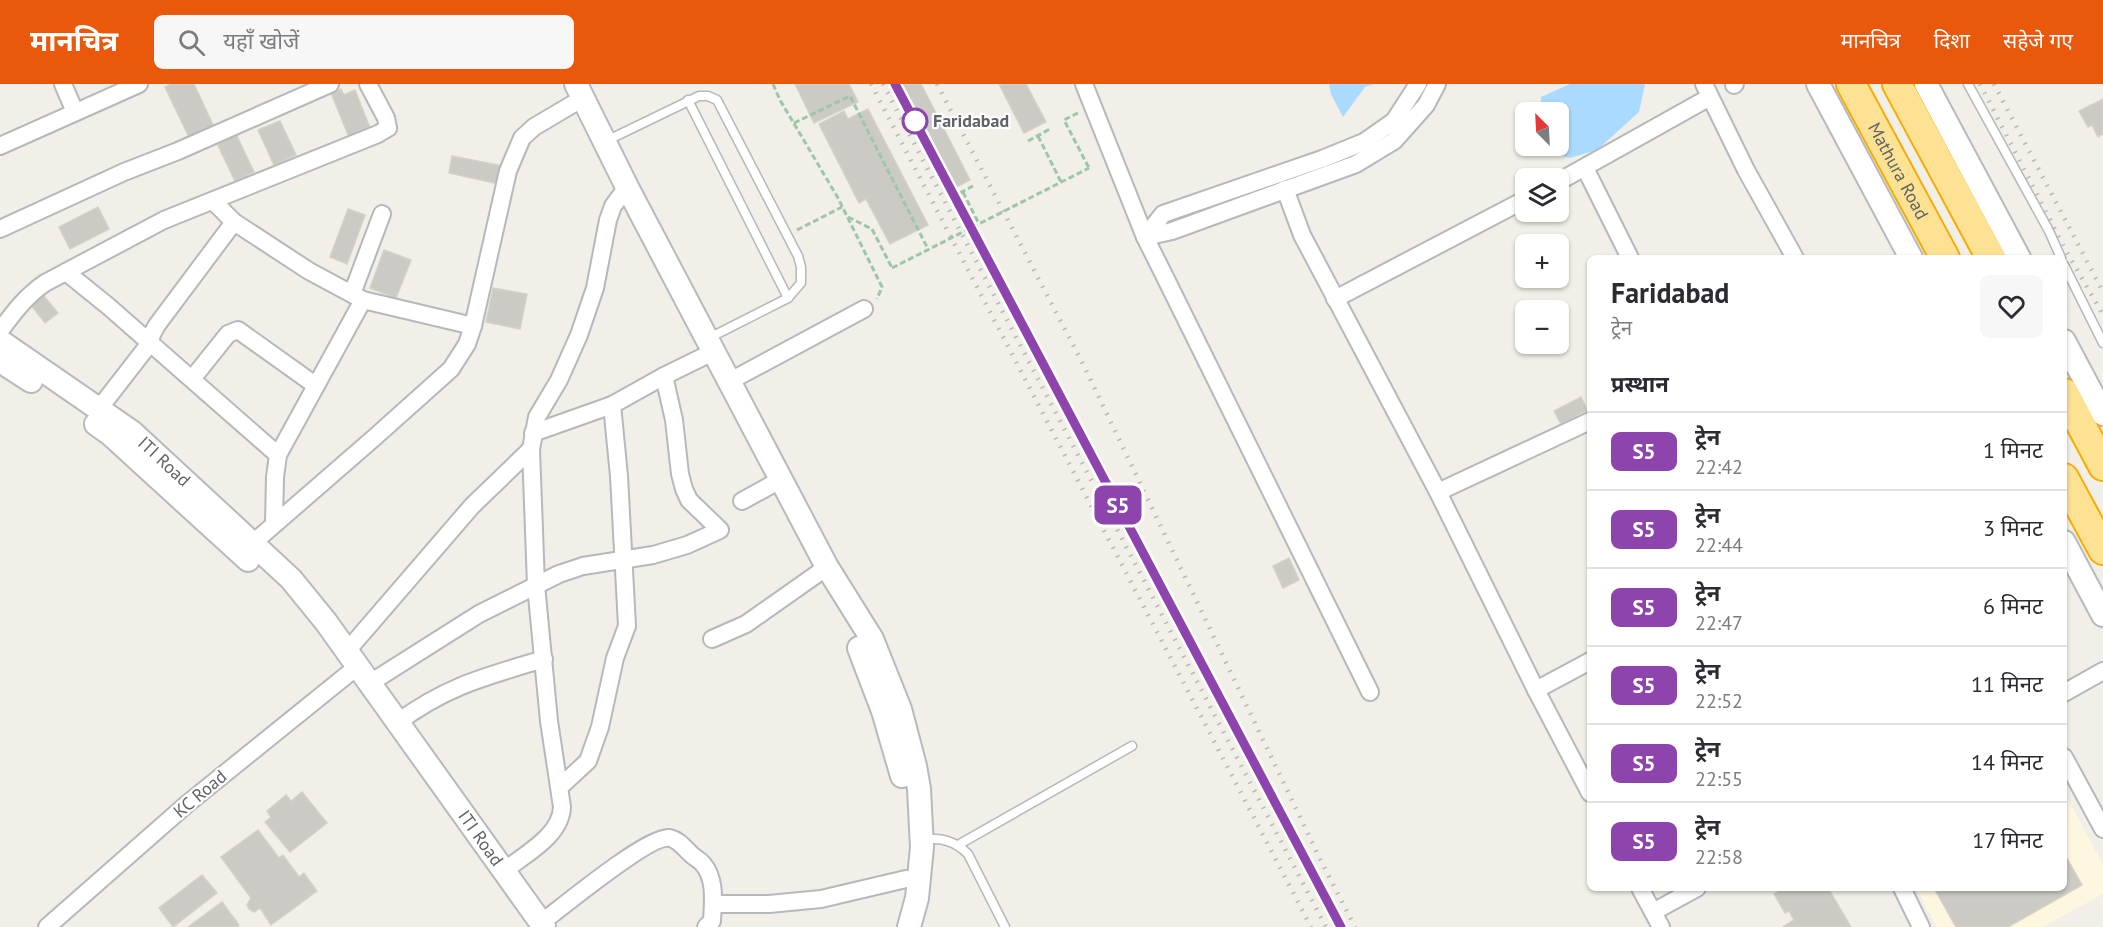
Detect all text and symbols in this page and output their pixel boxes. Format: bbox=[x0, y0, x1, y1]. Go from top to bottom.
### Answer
search box bbox=[154, 15, 574, 69]
text: मानचित्र bbox=[30, 22, 118, 59]
icon: search bbox=[175, 26, 208, 59]
text: यहाँ खोजें bbox=[223, 27, 299, 55]
text: मानचित्र bbox=[1841, 27, 1901, 54]
text: दिशा bbox=[1934, 27, 1970, 54]
text: सहेजे गए bbox=[2003, 27, 2073, 54]
north arrow bbox=[1515, 102, 1569, 156]
map controls bbox=[1515, 102, 1569, 354]
marker: Faridabad bbox=[902, 108, 928, 134]
place label: Faridabad bbox=[933, 109, 1009, 132]
street label: Mathura Road bbox=[1863, 118, 1934, 223]
button: layers bbox=[1515, 168, 1569, 222]
button: + bbox=[1515, 234, 1569, 288]
text: Faridabad bbox=[1611, 274, 1729, 311]
button: heart bbox=[1980, 275, 2043, 338]
button: − bbox=[1515, 300, 1569, 354]
text: ट्रेन bbox=[1611, 315, 1632, 341]
text: प्रस्थान bbox=[1611, 370, 1669, 398]
text: ट्रेन bbox=[1695, 423, 1720, 451]
street label: ITI Road bbox=[133, 431, 196, 491]
text: 1 मिनट bbox=[1983, 436, 2043, 464]
text: S5 bbox=[1632, 438, 1656, 465]
text: 22:42 bbox=[1695, 454, 1743, 480]
line badge: S5 bbox=[1091, 486, 1145, 524]
text: S5 bbox=[1106, 492, 1130, 519]
text: ट्रेन bbox=[1695, 501, 1720, 529]
text: 3 मिनट bbox=[1983, 514, 2043, 542]
text: S5 bbox=[1632, 516, 1656, 543]
text: 22:44 bbox=[1695, 532, 1743, 558]
text: ट्रेन bbox=[1695, 579, 1720, 607]
text: 6 मिनट bbox=[1983, 592, 2043, 620]
text: S5 bbox=[1632, 594, 1656, 621]
text: 22:47 bbox=[1695, 610, 1743, 636]
text: ट्रेन bbox=[1695, 657, 1720, 685]
text: 11 मिनट bbox=[1971, 670, 2043, 698]
text: S5 bbox=[1632, 672, 1656, 699]
text: 22:52 bbox=[1695, 688, 1743, 714]
text: ट्रेन bbox=[1695, 735, 1720, 763]
text: 14 मिनट bbox=[1971, 748, 2043, 776]
text: S5 bbox=[1632, 750, 1656, 777]
street label: KC Road bbox=[168, 765, 231, 823]
text: 22:55 bbox=[1695, 766, 1743, 792]
street label: ITI Road bbox=[453, 805, 509, 870]
text: ट्रेन bbox=[1695, 813, 1720, 841]
text: 17 मिनट bbox=[1972, 826, 2043, 854]
text: S5 bbox=[1632, 828, 1656, 855]
text: 22:58 bbox=[1695, 844, 1743, 870]

